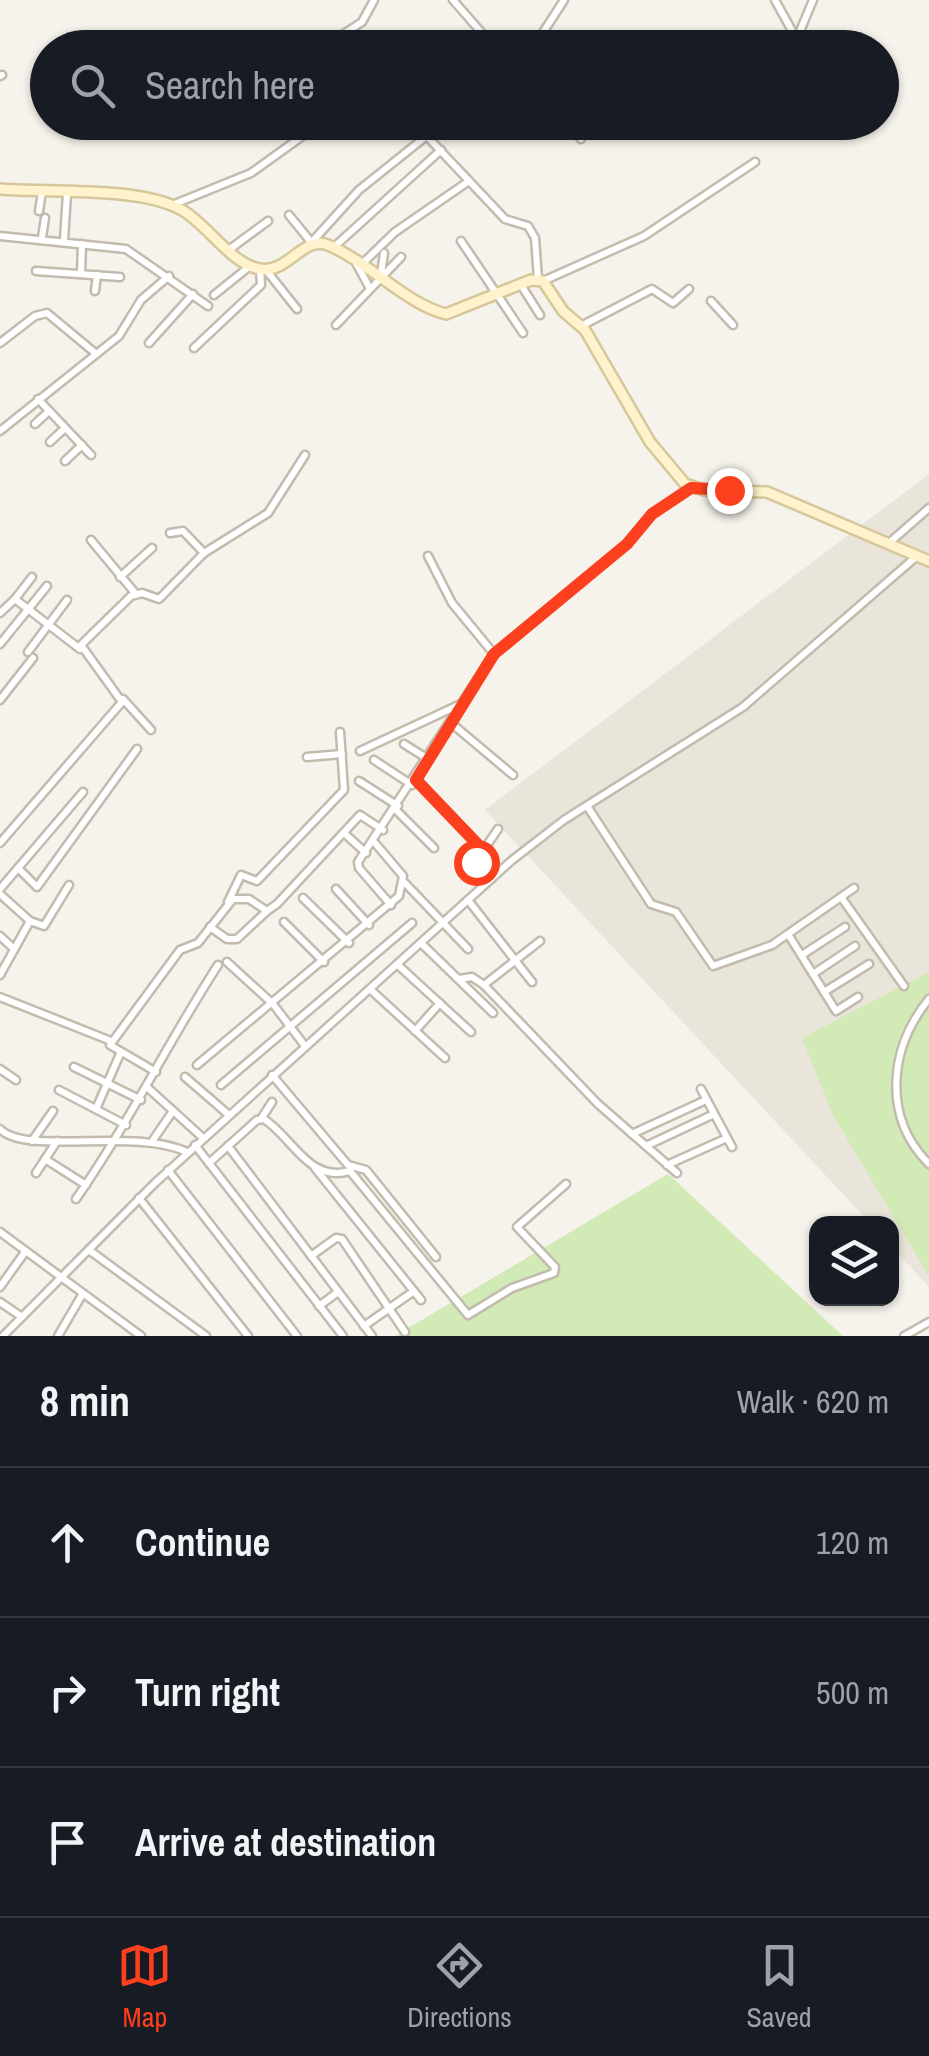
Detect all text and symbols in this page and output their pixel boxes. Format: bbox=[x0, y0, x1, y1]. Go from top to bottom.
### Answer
search box bbox=[30, 30, 899, 140]
icon: search bbox=[65, 58, 120, 113]
text: Search here bbox=[145, 60, 315, 111]
route end bbox=[707, 468, 753, 514]
route start bbox=[454, 840, 500, 886]
map controls bbox=[809, 1216, 899, 1306]
button: layers bbox=[809, 1216, 899, 1306]
text: 8 min bbox=[40, 1373, 130, 1429]
text: Walk · 620 m bbox=[737, 1380, 889, 1423]
icon: ahead bbox=[40, 1515, 95, 1570]
text: Continue bbox=[135, 1517, 270, 1568]
text: 120 m bbox=[816, 1521, 889, 1564]
icon: right bbox=[40, 1665, 95, 1720]
text: Turn right bbox=[135, 1667, 280, 1718]
text: 500 m bbox=[816, 1671, 889, 1714]
icon: arrive bbox=[40, 1815, 95, 1870]
text: Arrive at destination bbox=[135, 1817, 436, 1868]
tab: Map bbox=[117, 1938, 172, 2036]
tab: Directions bbox=[407, 1938, 512, 2036]
tab: Saved bbox=[747, 1938, 812, 2036]

